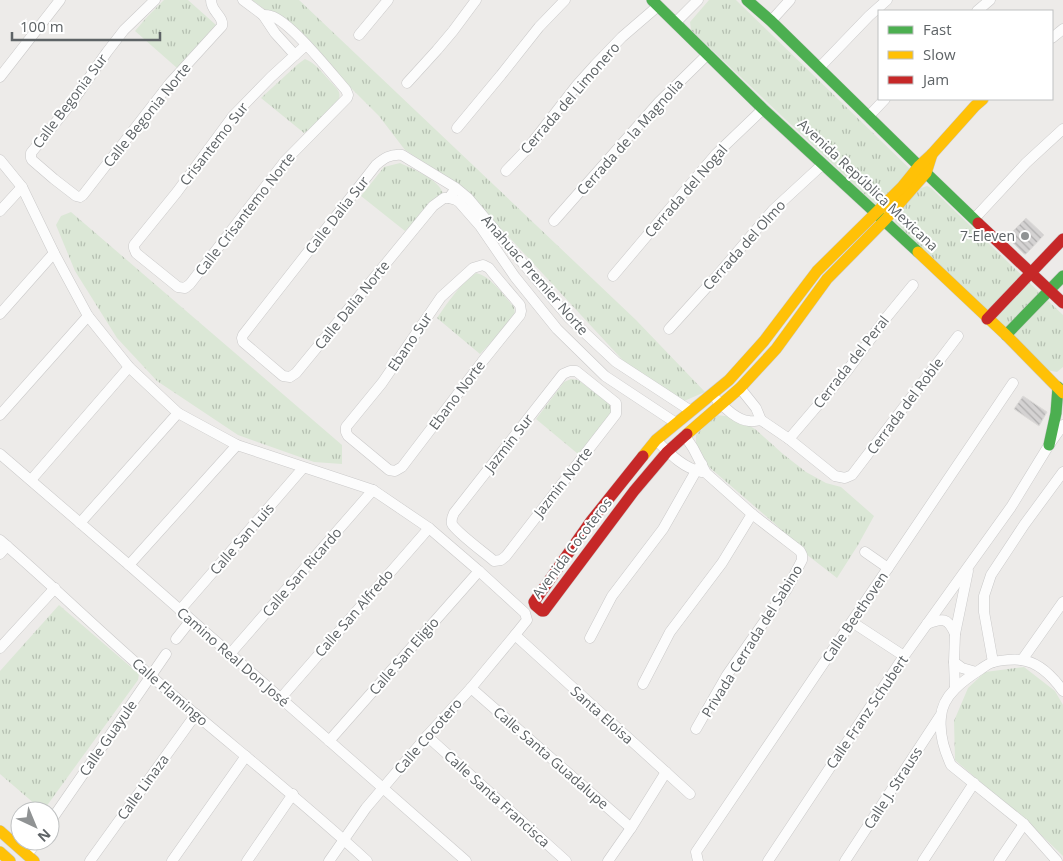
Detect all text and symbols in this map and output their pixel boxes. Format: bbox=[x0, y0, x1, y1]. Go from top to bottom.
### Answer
scale bar bbox=[12, 10, 160, 42]
legend bbox=[878, 10, 1053, 100]
text: 100 m bbox=[20, 16, 64, 36]
text: Fast bbox=[923, 19, 952, 39]
street label: Cerrada del Limonero bbox=[516, 38, 623, 158]
text: Slow bbox=[923, 44, 956, 64]
street label: Calle Begonia Sur bbox=[28, 49, 112, 152]
street label: Calle Begonia Norte bbox=[99, 58, 195, 171]
text: Jam bbox=[921, 69, 949, 89]
street label: Cerrada de la Magnolia bbox=[572, 74, 687, 199]
street label: Crisantemo Sur bbox=[175, 98, 252, 189]
street label: Avenida República Mexicana bbox=[794, 114, 943, 255]
street label: Cerrada del Nogal bbox=[640, 140, 731, 241]
street label: Calle Crisantemo Norte bbox=[190, 148, 299, 279]
street label: Calle Dalia Sur bbox=[300, 172, 373, 257]
street label: Cerrada del Olmo bbox=[698, 195, 789, 294]
street label: Anahuac Premier Norte bbox=[478, 210, 593, 339]
place label: 7-Eleven bbox=[960, 226, 1015, 245]
marker: 7-Eleven bbox=[1019, 230, 1031, 242]
street label: Calle Dalia Norte bbox=[310, 256, 393, 353]
street label: Ebano Sur bbox=[383, 309, 436, 375]
street label: Cerrada del Peral bbox=[808, 311, 893, 412]
street label: Cerrada del Roble bbox=[862, 353, 947, 458]
street label: Ebano Norte bbox=[424, 356, 489, 433]
street label: Jazmin Sur bbox=[479, 410, 537, 477]
street label: Jazmin Norte bbox=[528, 442, 596, 522]
street label: Avenida Cocoteros bbox=[527, 493, 616, 602]
street label: Calle San Luis bbox=[205, 499, 278, 578]
street label: Calle San Ricardo bbox=[258, 523, 346, 620]
street label: Privada Cerrada del Sabino bbox=[697, 561, 806, 721]
street label: Calle San Alfredo bbox=[310, 565, 397, 661]
street label: Calle Beethoven bbox=[817, 568, 892, 666]
street label: Camino Real Don José bbox=[173, 603, 294, 711]
street label: Calle San Eligio bbox=[365, 613, 443, 699]
street label: Calle Franz Schubert bbox=[821, 651, 912, 772]
street label: Calle Flamingo bbox=[128, 653, 212, 730]
street label: Santa Eloisa bbox=[567, 681, 638, 748]
street label: Calle Cocotero bbox=[389, 694, 466, 778]
street label: Calle Guayule bbox=[74, 696, 141, 779]
street label: Calle Santa Guadalupe bbox=[490, 702, 613, 813]
street label: Calle J. Strauss bbox=[859, 743, 926, 832]
street label: Calle Santa Francisca bbox=[440, 746, 554, 851]
street label: Calle Linaza bbox=[112, 750, 173, 823]
north arrow bbox=[10, 801, 60, 851]
text: N bbox=[34, 825, 55, 847]

